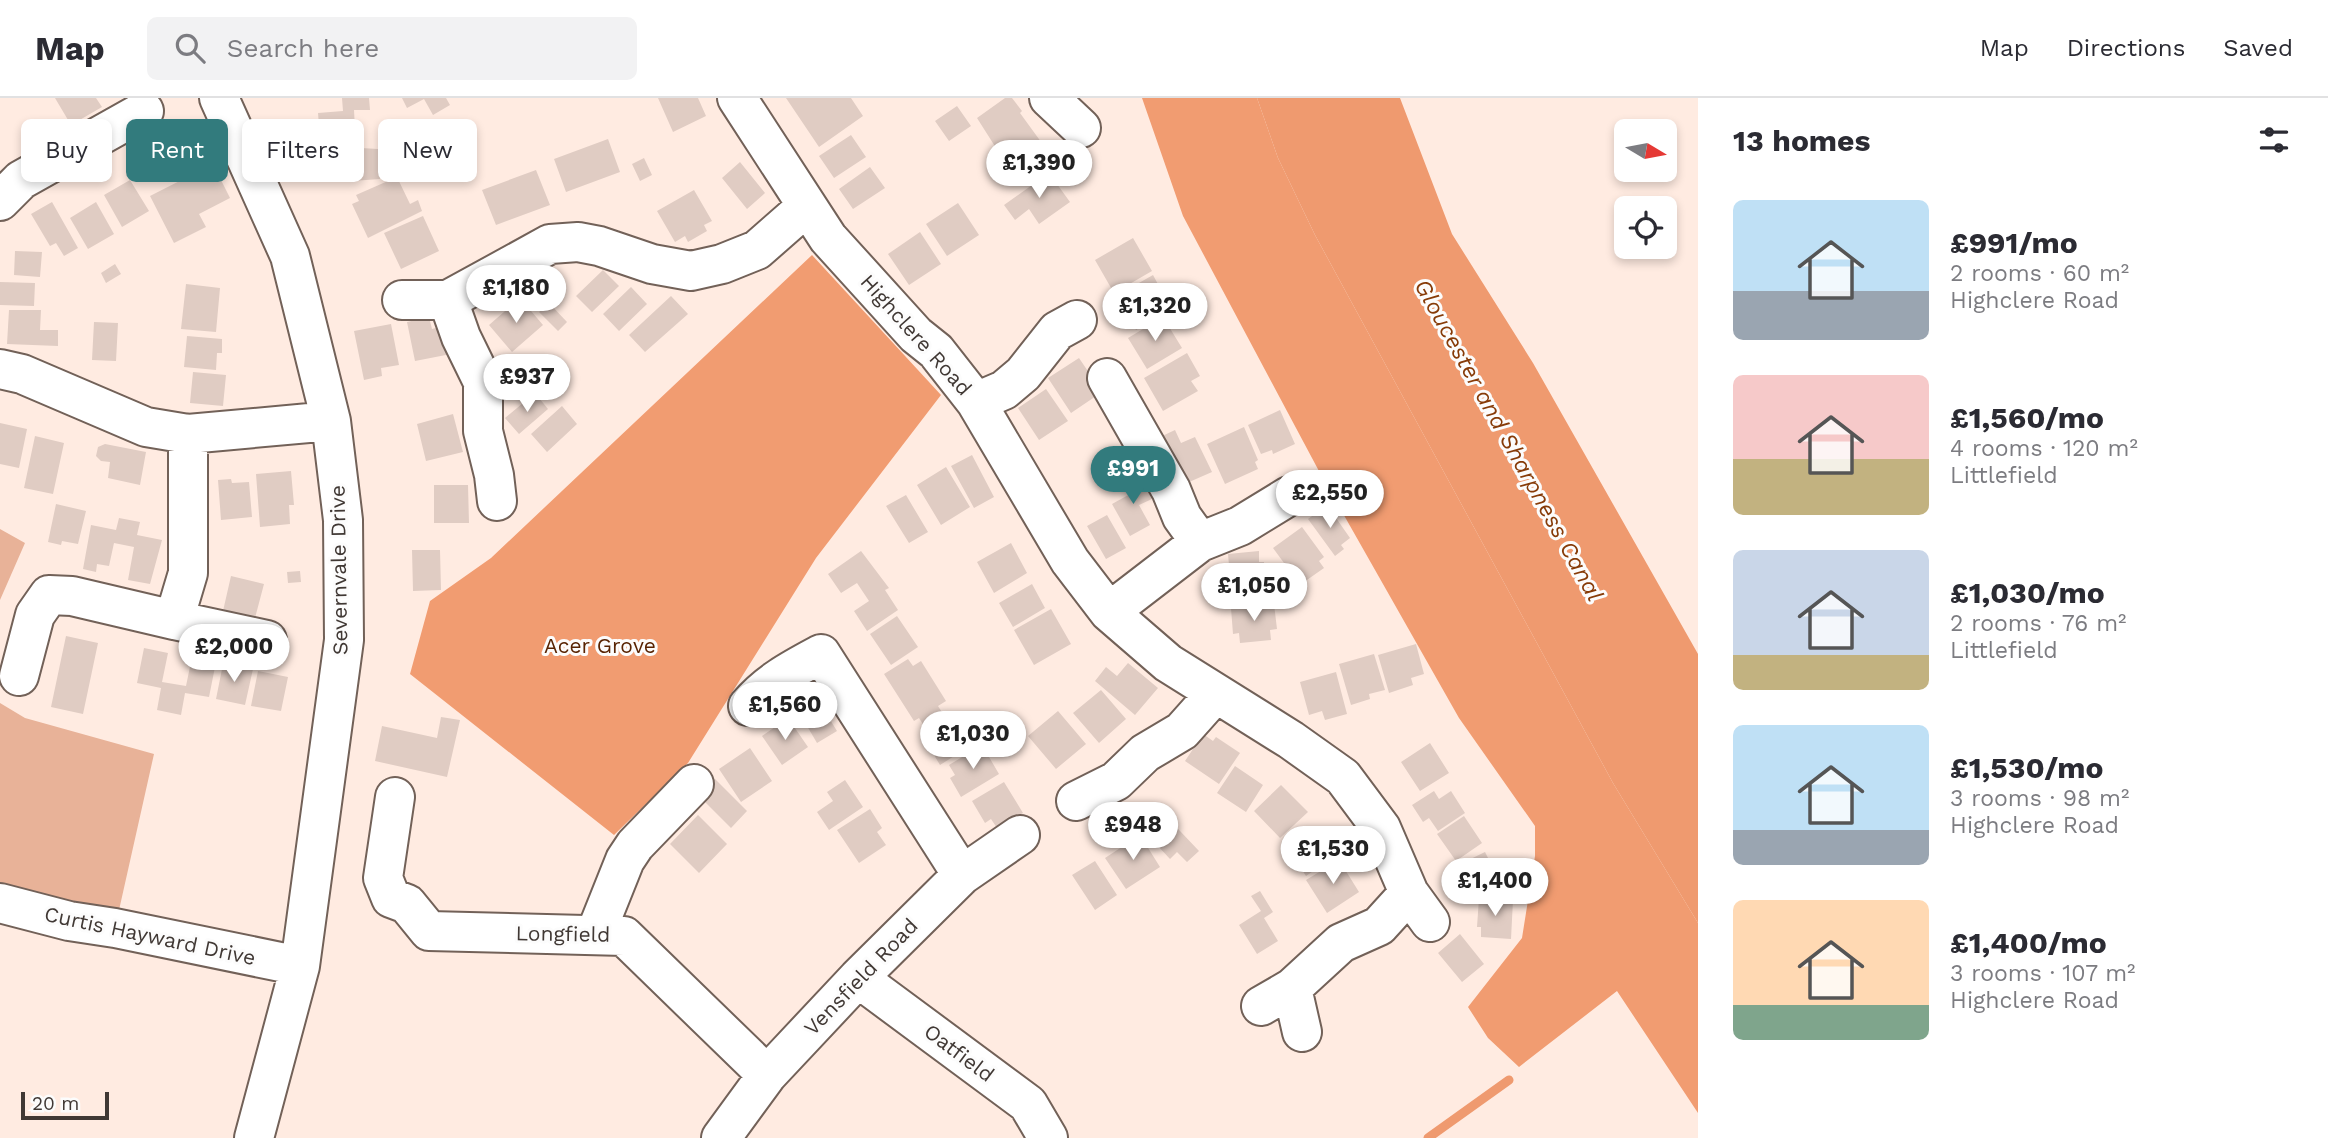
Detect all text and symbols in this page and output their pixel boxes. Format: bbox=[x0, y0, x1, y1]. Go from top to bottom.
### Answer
search box bbox=[147, 17, 637, 80]
text: Map bbox=[35, 29, 105, 68]
icon: search bbox=[171, 29, 209, 67]
text: Search here bbox=[227, 33, 379, 63]
text: Map bbox=[1980, 34, 2029, 62]
text: Directions bbox=[2067, 34, 2185, 62]
text: Saved bbox=[2223, 34, 2293, 62]
chip: Buy bbox=[21, 119, 112, 182]
chip: Rent bbox=[126, 119, 228, 182]
chip: Filters bbox=[242, 119, 364, 182]
chip: New bbox=[378, 119, 477, 182]
north arrow bbox=[1614, 119, 1676, 182]
map controls bbox=[1614, 119, 1677, 259]
icon: filters bbox=[2255, 121, 2293, 159]
text: 13 homes bbox=[1733, 123, 1870, 158]
pin: £1,390 bbox=[982, 140, 1096, 200]
text: £1,390 bbox=[1002, 149, 1076, 176]
button: locate bbox=[1614, 196, 1677, 259]
text: £991/mo bbox=[1950, 225, 2078, 260]
icon: home bbox=[1789, 228, 1873, 312]
text: 2 rooms · 60 m² bbox=[1950, 260, 2129, 287]
pin: £1,180 bbox=[459, 266, 573, 325]
street label: Highclere Road bbox=[855, 269, 977, 400]
text: £1,180 bbox=[482, 274, 550, 301]
water label: Gloucester and Sharpness Canal bbox=[1409, 275, 1609, 606]
pin: £1,320 bbox=[1098, 284, 1212, 343]
text: Highclere Road bbox=[1950, 287, 2119, 314]
text: £1,320 bbox=[1118, 292, 1192, 319]
pin: £937 bbox=[486, 354, 568, 414]
text: £937 bbox=[499, 363, 555, 390]
text: £1,560/mo bbox=[1950, 400, 2104, 435]
icon: home bbox=[1789, 403, 1873, 487]
text: 4 rooms · 120 m² bbox=[1950, 435, 2138, 462]
pin: £991 bbox=[1092, 446, 1174, 506]
text: £991 bbox=[1107, 455, 1159, 482]
text: Littlefield bbox=[1950, 462, 2058, 489]
pin: £2,550 bbox=[1273, 470, 1387, 530]
text: £2,550 bbox=[1292, 479, 1368, 506]
street label: Severnvale Drive bbox=[325, 485, 352, 655]
pin: £1,050 bbox=[1197, 564, 1311, 623]
text: £1,050 bbox=[1217, 572, 1291, 599]
text: £1,030/mo bbox=[1950, 575, 2105, 610]
icon: home bbox=[1789, 578, 1873, 662]
text: 2 rooms · 76 m² bbox=[1950, 610, 2126, 637]
pin: £2,000 bbox=[177, 624, 291, 684]
text: £2,000 bbox=[195, 633, 273, 660]
park label: Acer Grove bbox=[544, 633, 656, 658]
text: Littlefield bbox=[1950, 637, 2058, 664]
pin: £1,560 bbox=[728, 682, 842, 742]
text: £1,560 bbox=[748, 691, 822, 718]
pin: £1,030 bbox=[916, 712, 1030, 771]
text: £1,030 bbox=[936, 720, 1010, 747]
text: £1,530/mo bbox=[1950, 750, 2103, 785]
icon: home bbox=[1789, 753, 1873, 837]
text: 3 rooms · 98 m² bbox=[1950, 785, 2129, 812]
pin: £948 bbox=[1092, 802, 1174, 862]
text: £948 bbox=[1104, 811, 1162, 838]
text: Highclere Road bbox=[1950, 812, 2119, 839]
pin: £1,530 bbox=[1276, 826, 1390, 886]
text: £1,530 bbox=[1297, 835, 1369, 862]
pin: £1,400 bbox=[1438, 858, 1552, 918]
text: £1,400 bbox=[1457, 867, 1533, 894]
street label: Curtis Hayward Drive bbox=[42, 901, 258, 970]
street label: Vensfield Road bbox=[799, 913, 923, 1040]
street label: Longfield bbox=[516, 920, 611, 947]
text: £1,400/mo bbox=[1950, 925, 2107, 960]
icon: home bbox=[1789, 928, 1873, 1012]
text: 3 rooms · 107 m² bbox=[1950, 960, 2136, 987]
text: Highclere Road bbox=[1950, 987, 2119, 1014]
street label: Oatfield bbox=[919, 1018, 999, 1087]
scale bar bbox=[21, 1089, 108, 1121]
text: 20 m bbox=[32, 1092, 79, 1115]

